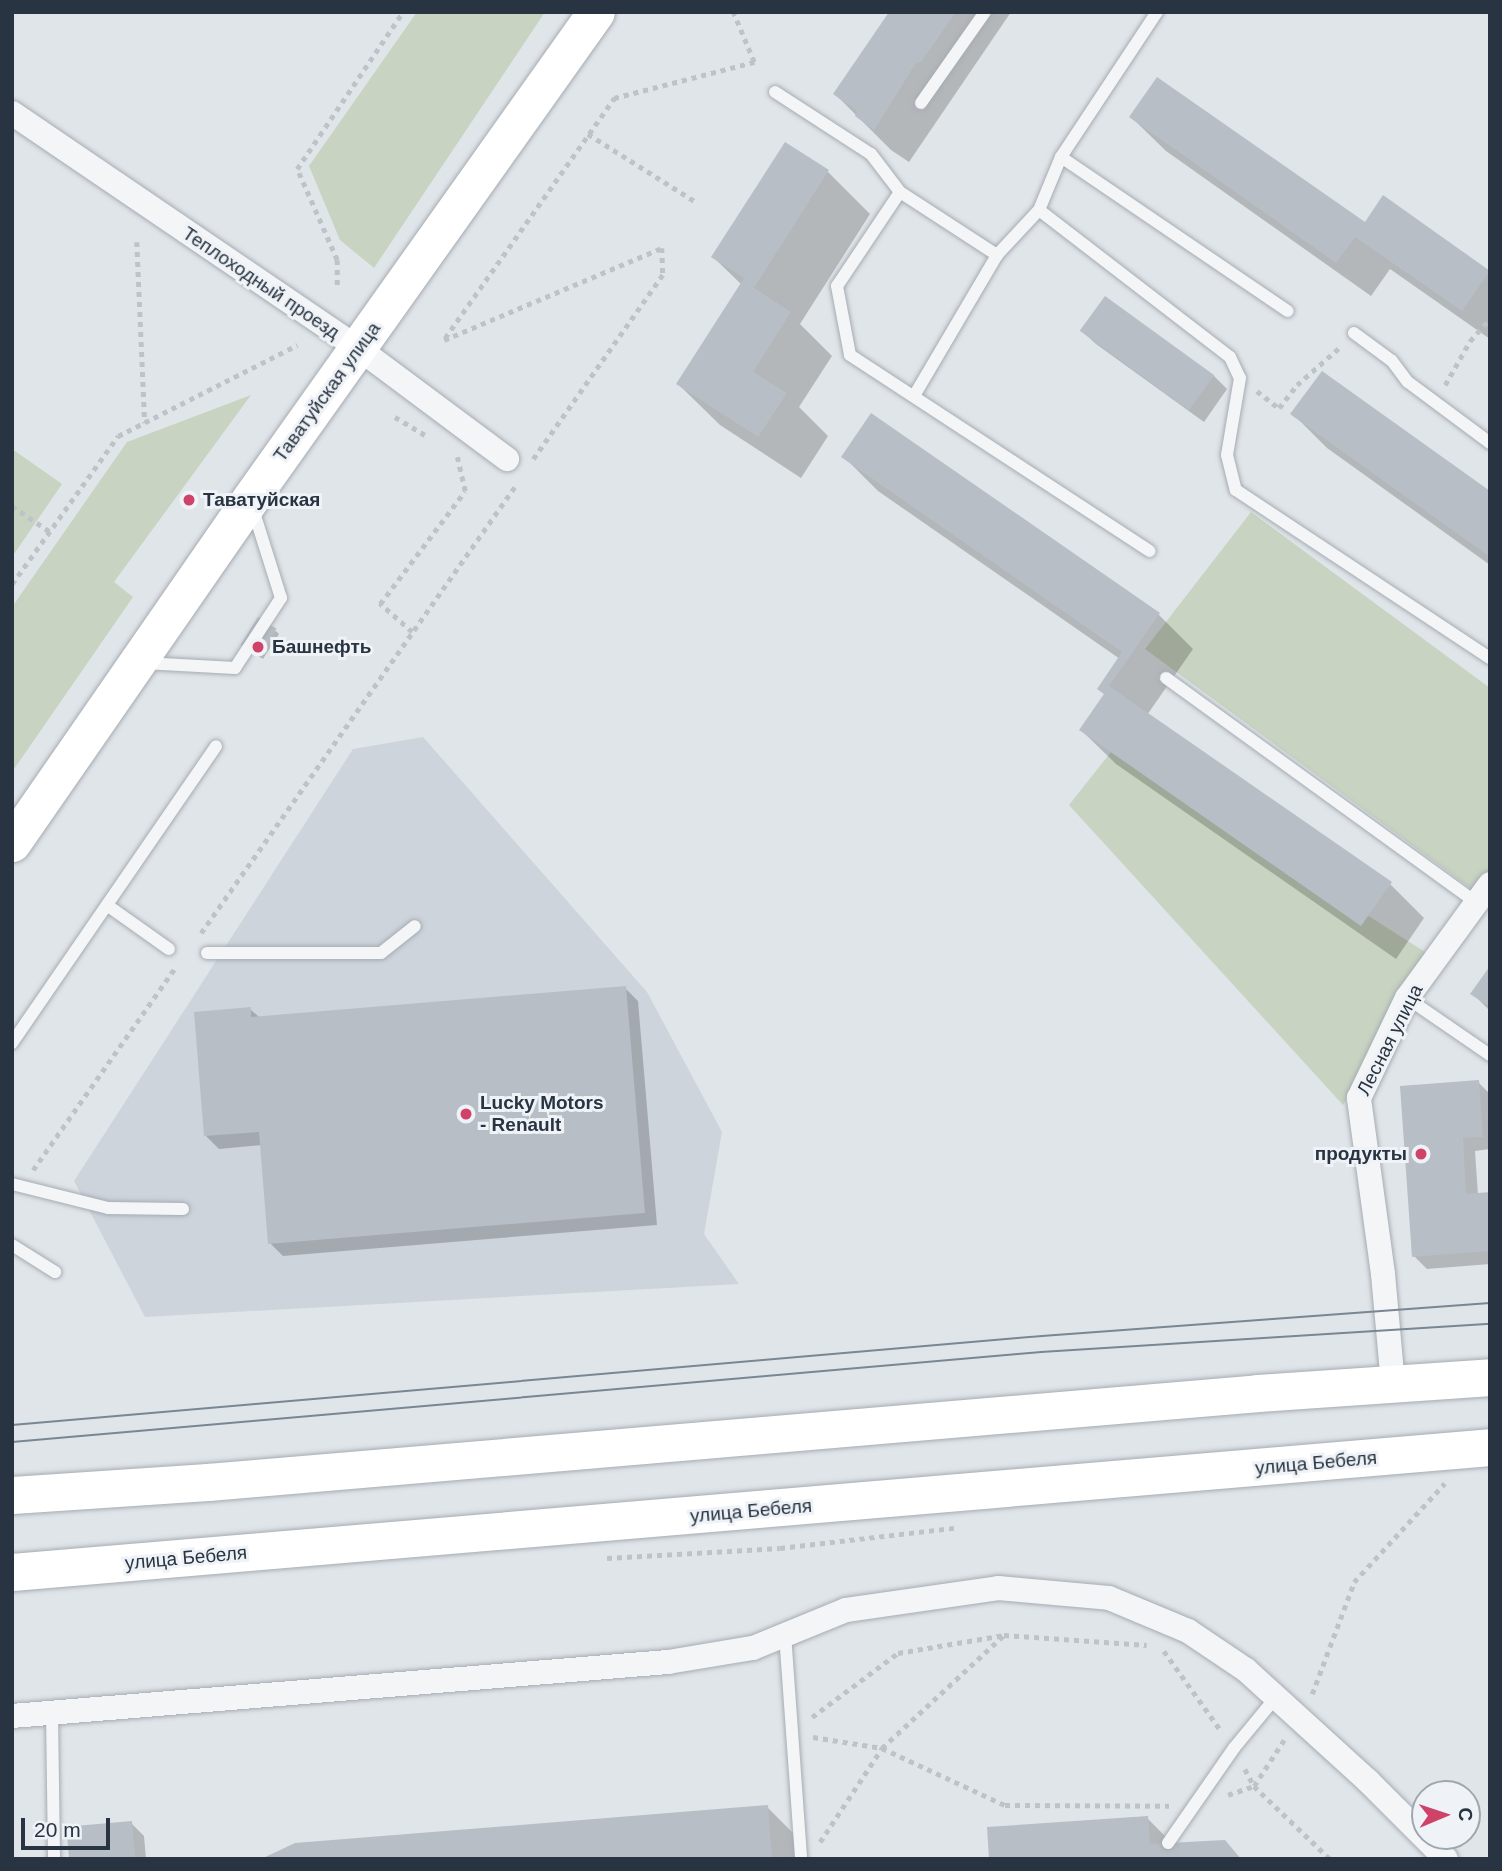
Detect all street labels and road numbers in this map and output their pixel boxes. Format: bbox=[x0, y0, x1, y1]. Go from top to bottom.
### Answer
street label: Теплоходный проезд bbox=[178, 222, 344, 344]
street label: Таватуйская улица bbox=[269, 318, 385, 466]
street label: Лесная улица bbox=[1352, 981, 1428, 1099]
street label: улица Бебеля bbox=[1254, 1446, 1378, 1480]
street label: улица Бебеля bbox=[689, 1494, 813, 1528]
street label: улица Бебеля bbox=[124, 1541, 248, 1575]

